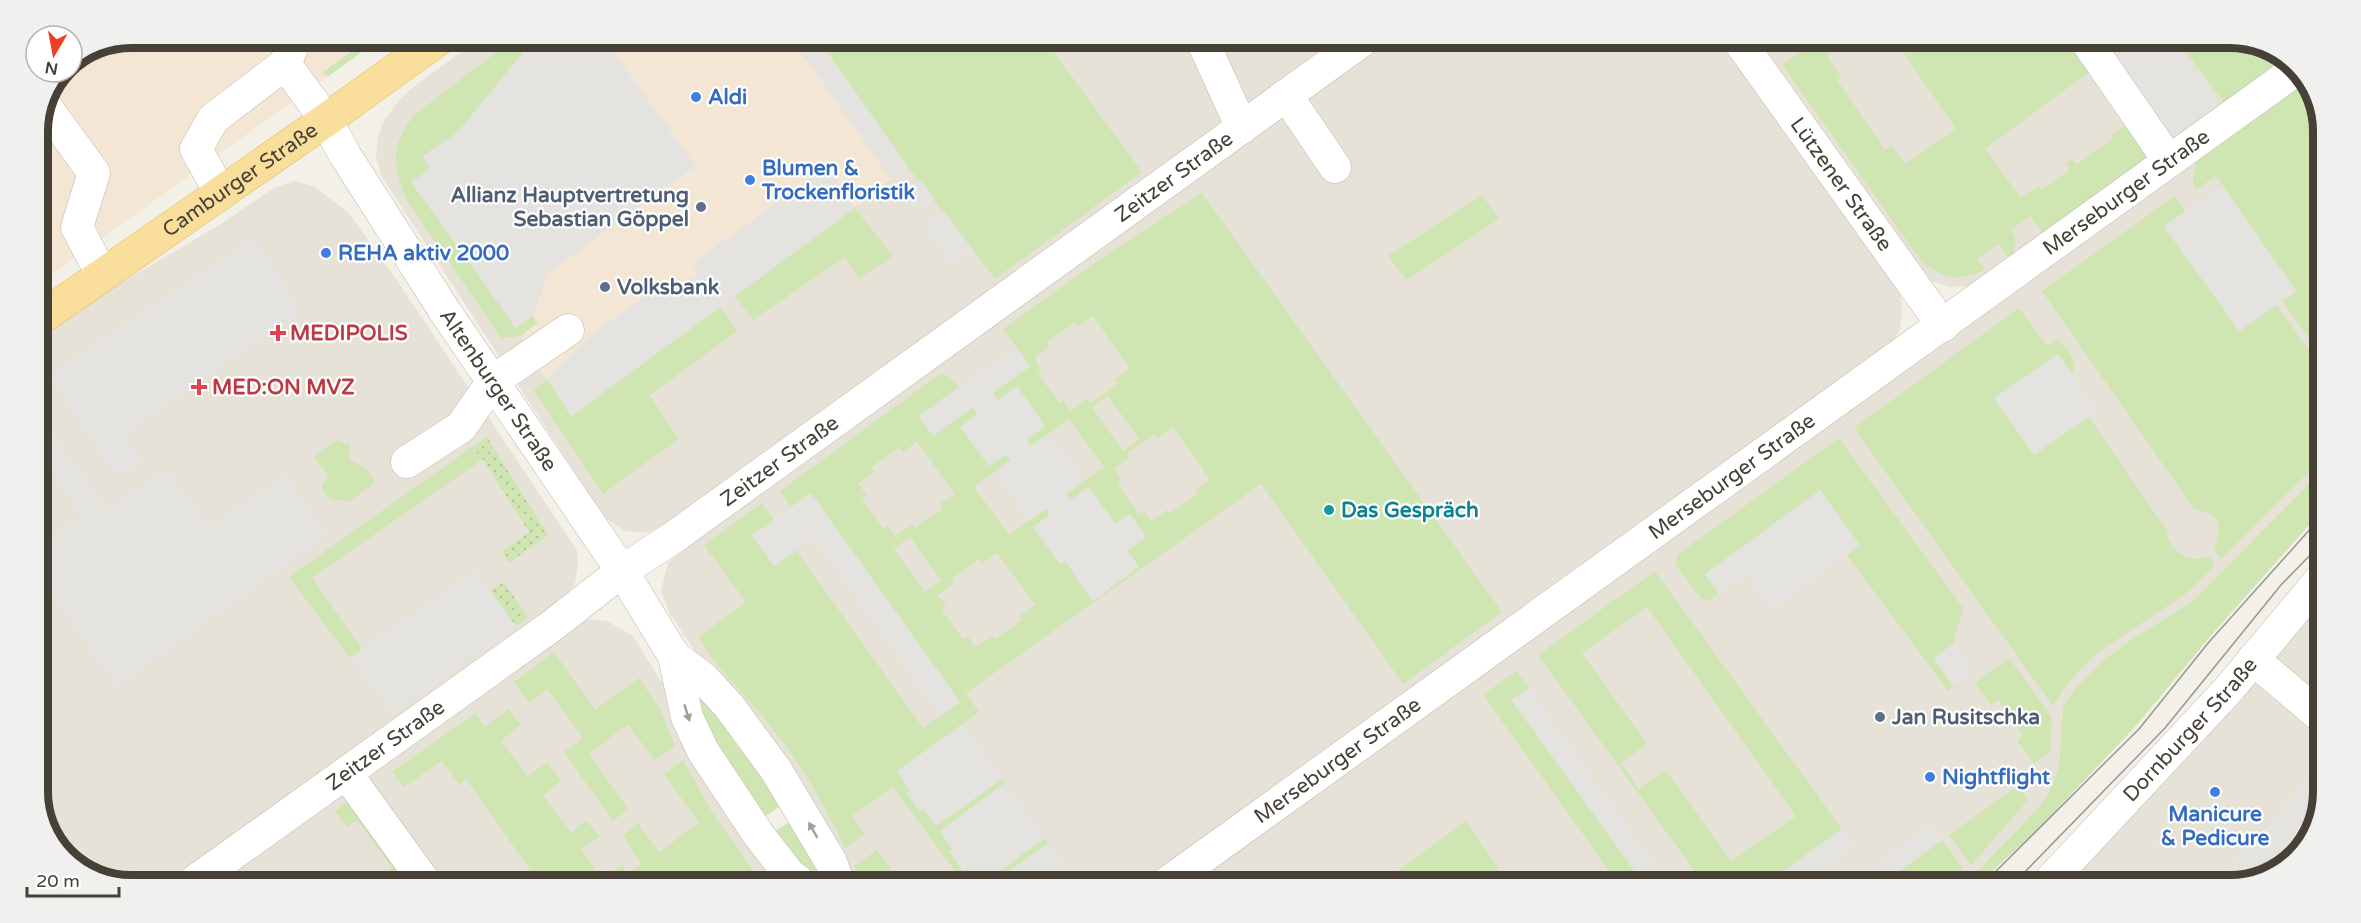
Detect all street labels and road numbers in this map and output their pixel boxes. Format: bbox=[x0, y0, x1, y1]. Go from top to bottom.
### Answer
street label: Lützener Straße bbox=[1785, 113, 1897, 256]
street label: Camburger Straße bbox=[158, 118, 323, 243]
street label: Merseburger Straße bbox=[2038, 124, 2215, 261]
street label: Zeitzer Straße bbox=[1110, 126, 1238, 228]
street label: Altenburger Straße bbox=[434, 304, 562, 476]
street label: Merseburger Straße bbox=[1644, 408, 1820, 545]
street label: Zeitzer Straße bbox=[716, 410, 844, 512]
street label: Dornburger Straße bbox=[2118, 653, 2263, 807]
street label: Merseburger Straße bbox=[1249, 692, 1426, 829]
street label: Zeitzer Straße bbox=[322, 694, 450, 796]

